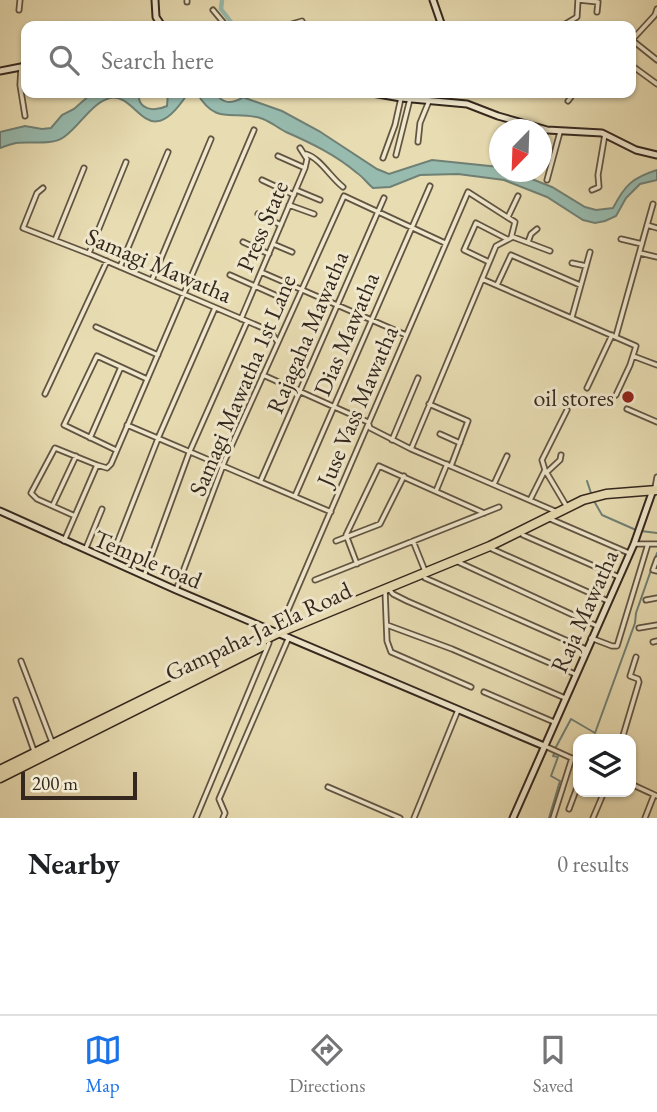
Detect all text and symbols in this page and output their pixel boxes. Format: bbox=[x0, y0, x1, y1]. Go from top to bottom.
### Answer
search box bbox=[21, 21, 636, 98]
icon: search bbox=[45, 41, 83, 79]
text: Search here bbox=[101, 43, 214, 77]
north arrow bbox=[489, 119, 552, 182]
street label: Press State bbox=[229, 176, 295, 276]
street label: Samagi Mawatha bbox=[81, 220, 237, 310]
street label: Rajagaha Mawatha bbox=[259, 246, 355, 418]
street label: Dias Mawatha bbox=[306, 267, 386, 401]
street label: Samagi Mawatha 1st Lane bbox=[181, 270, 303, 500]
street label: Juse Vass Mawatha bbox=[308, 321, 405, 493]
place label: oil stores bbox=[533, 382, 614, 413]
marker: oil stores bbox=[620, 389, 636, 405]
street label: Temple road bbox=[89, 522, 208, 596]
street label: Raja Mawatha bbox=[543, 544, 625, 677]
street label: Gampaha-Ja Ela Road bbox=[160, 574, 357, 688]
map controls bbox=[573, 734, 636, 797]
button: layers bbox=[573, 734, 636, 797]
scale bar bbox=[21, 769, 136, 801]
text: 200 m bbox=[32, 771, 78, 796]
text: Nearby bbox=[28, 844, 120, 883]
text: 0 results bbox=[557, 849, 629, 879]
tab: Map bbox=[84, 1031, 122, 1098]
tab: Directions bbox=[289, 1031, 365, 1098]
tab: Saved bbox=[533, 1031, 573, 1098]

